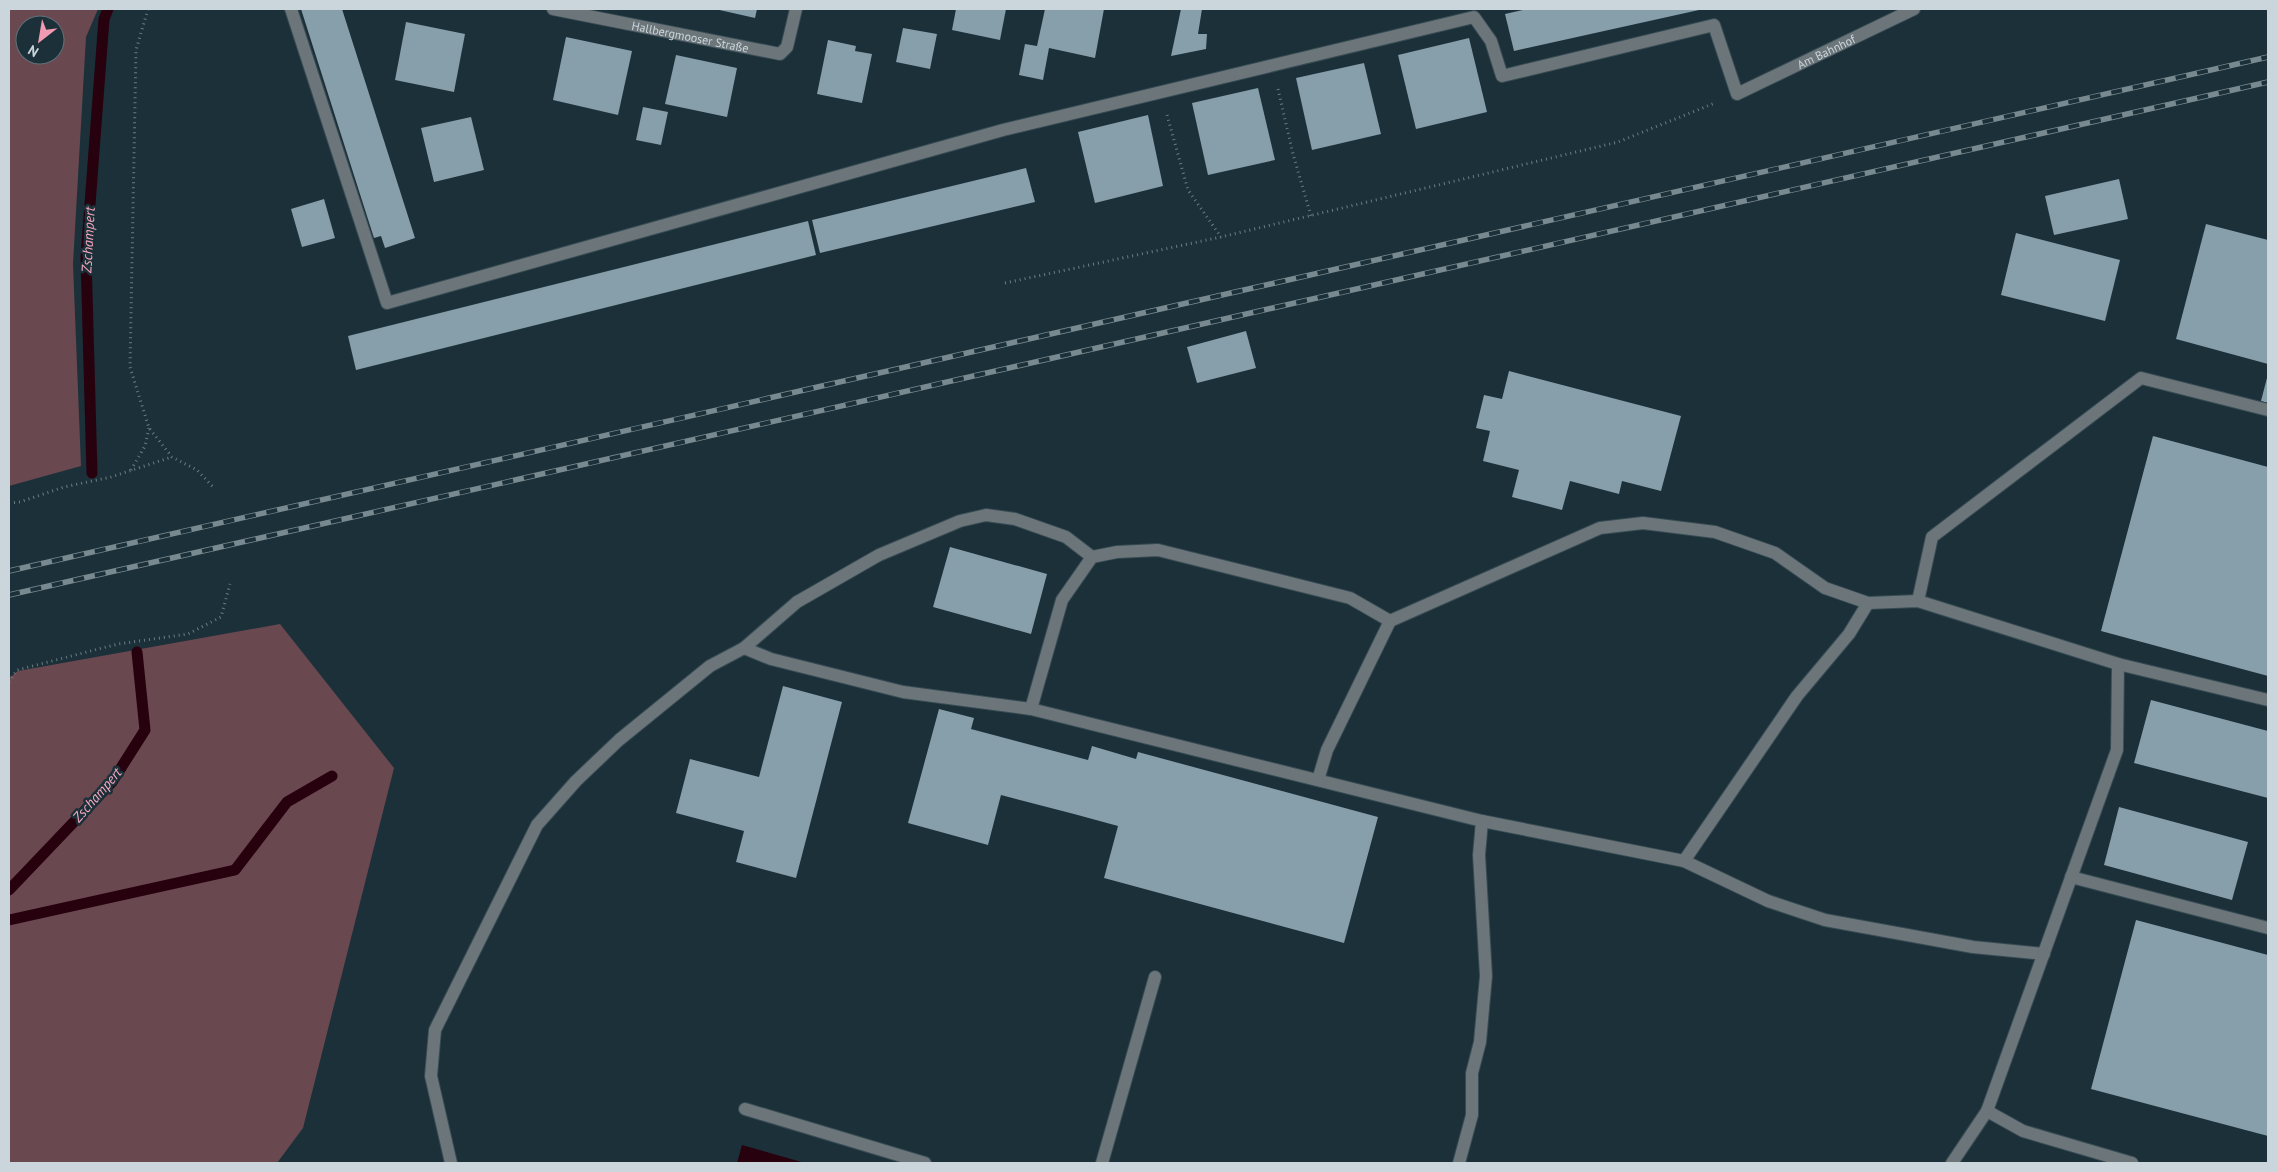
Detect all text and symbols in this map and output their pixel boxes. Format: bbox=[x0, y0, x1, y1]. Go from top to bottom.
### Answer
north arrow bbox=[15, 15, 65, 65]
street label: Hallbergmooser Straße bbox=[630, 17, 750, 55]
street label: Am Bahnhof bbox=[1794, 30, 1859, 72]
text: N bbox=[25, 41, 42, 61]
water label: Zschampert bbox=[77, 206, 99, 275]
water label: Zschampert bbox=[68, 764, 126, 827]

